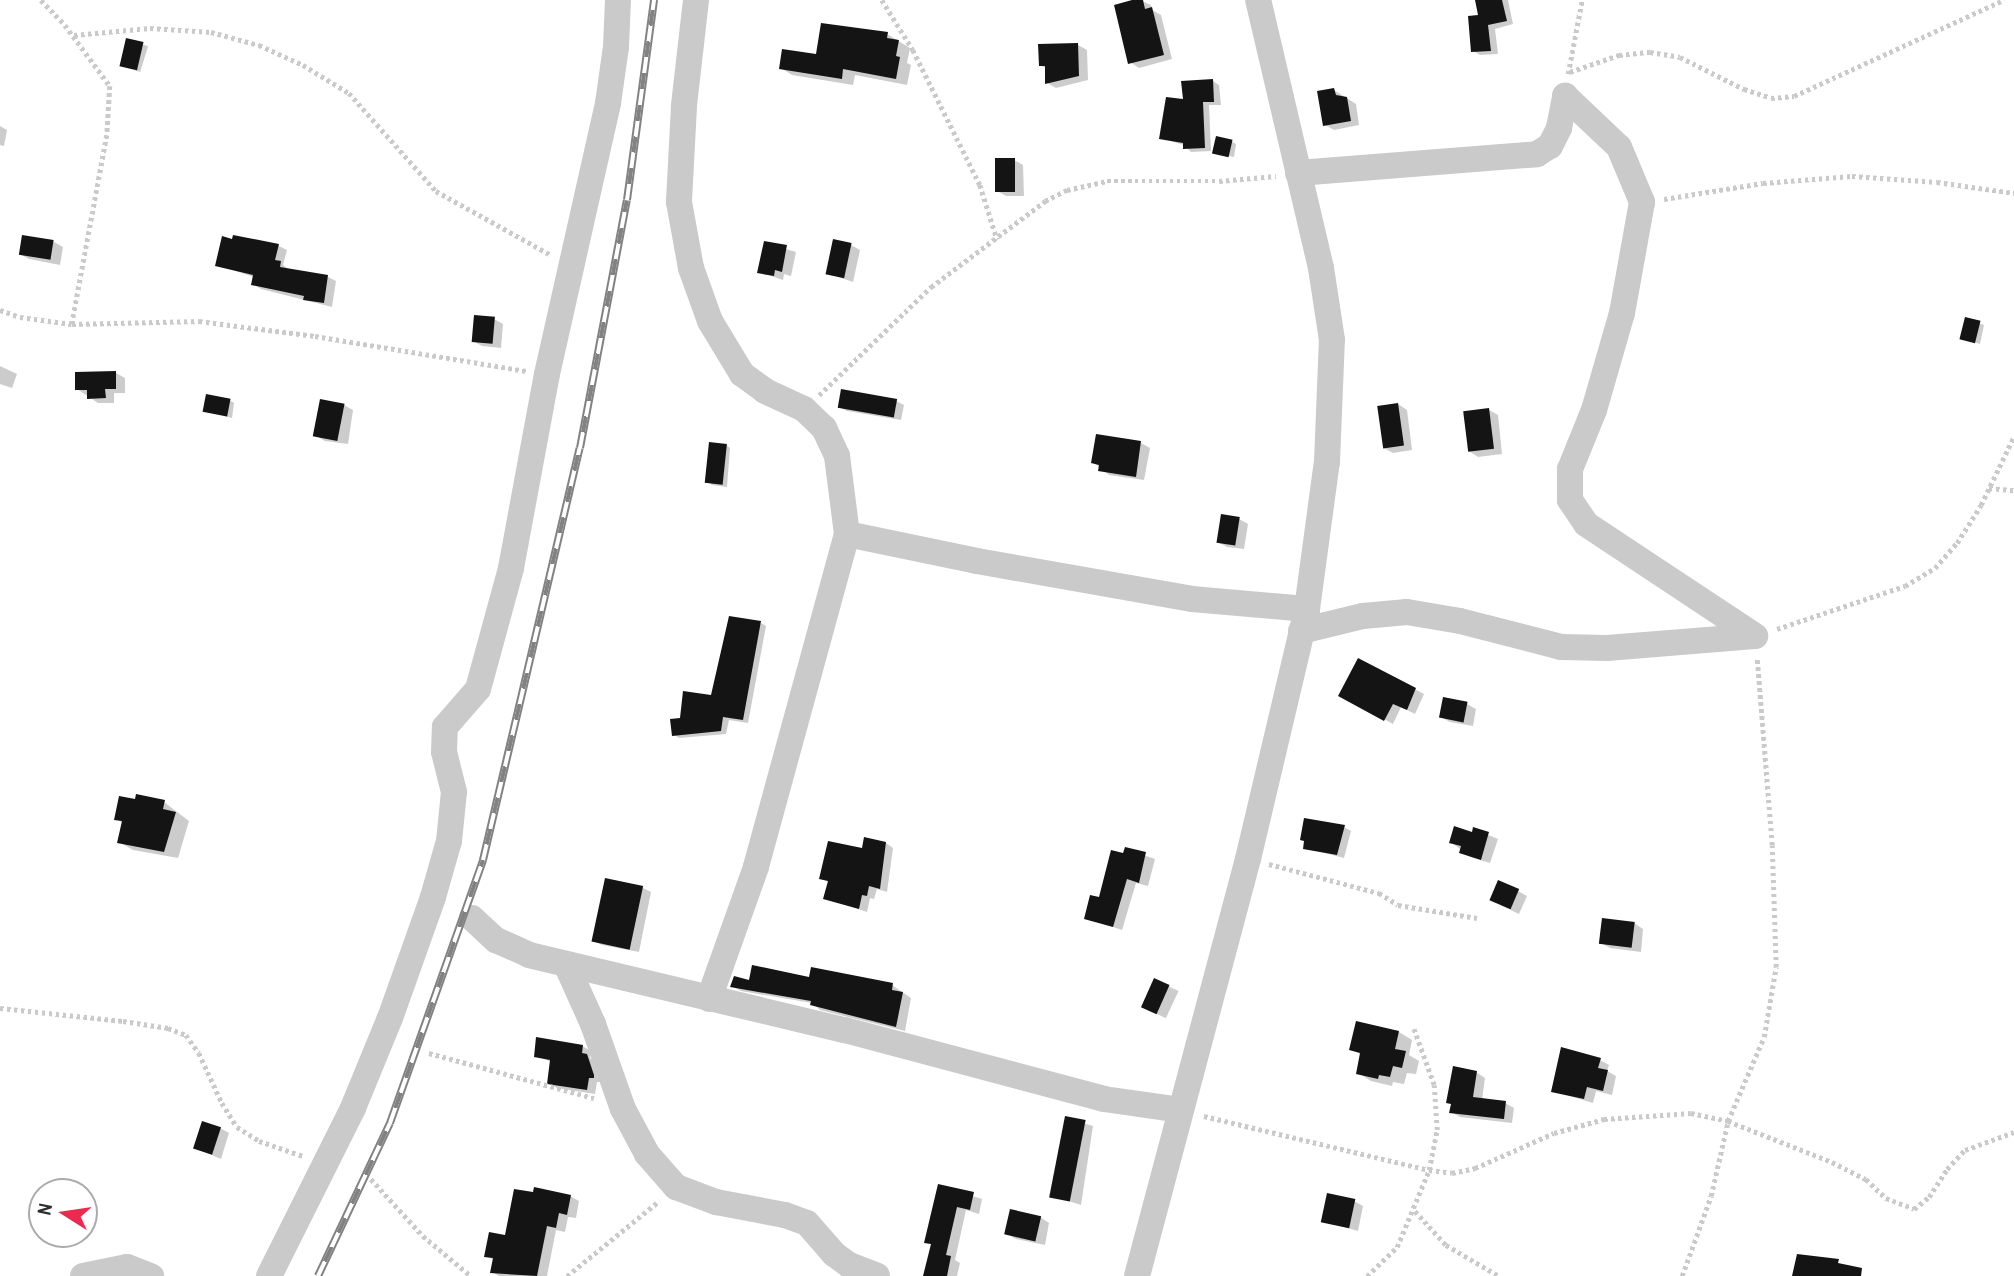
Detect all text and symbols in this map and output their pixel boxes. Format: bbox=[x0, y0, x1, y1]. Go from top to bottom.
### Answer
north arrow bbox=[28, 1178, 98, 1248]
text: N bbox=[31, 1201, 58, 1217]

